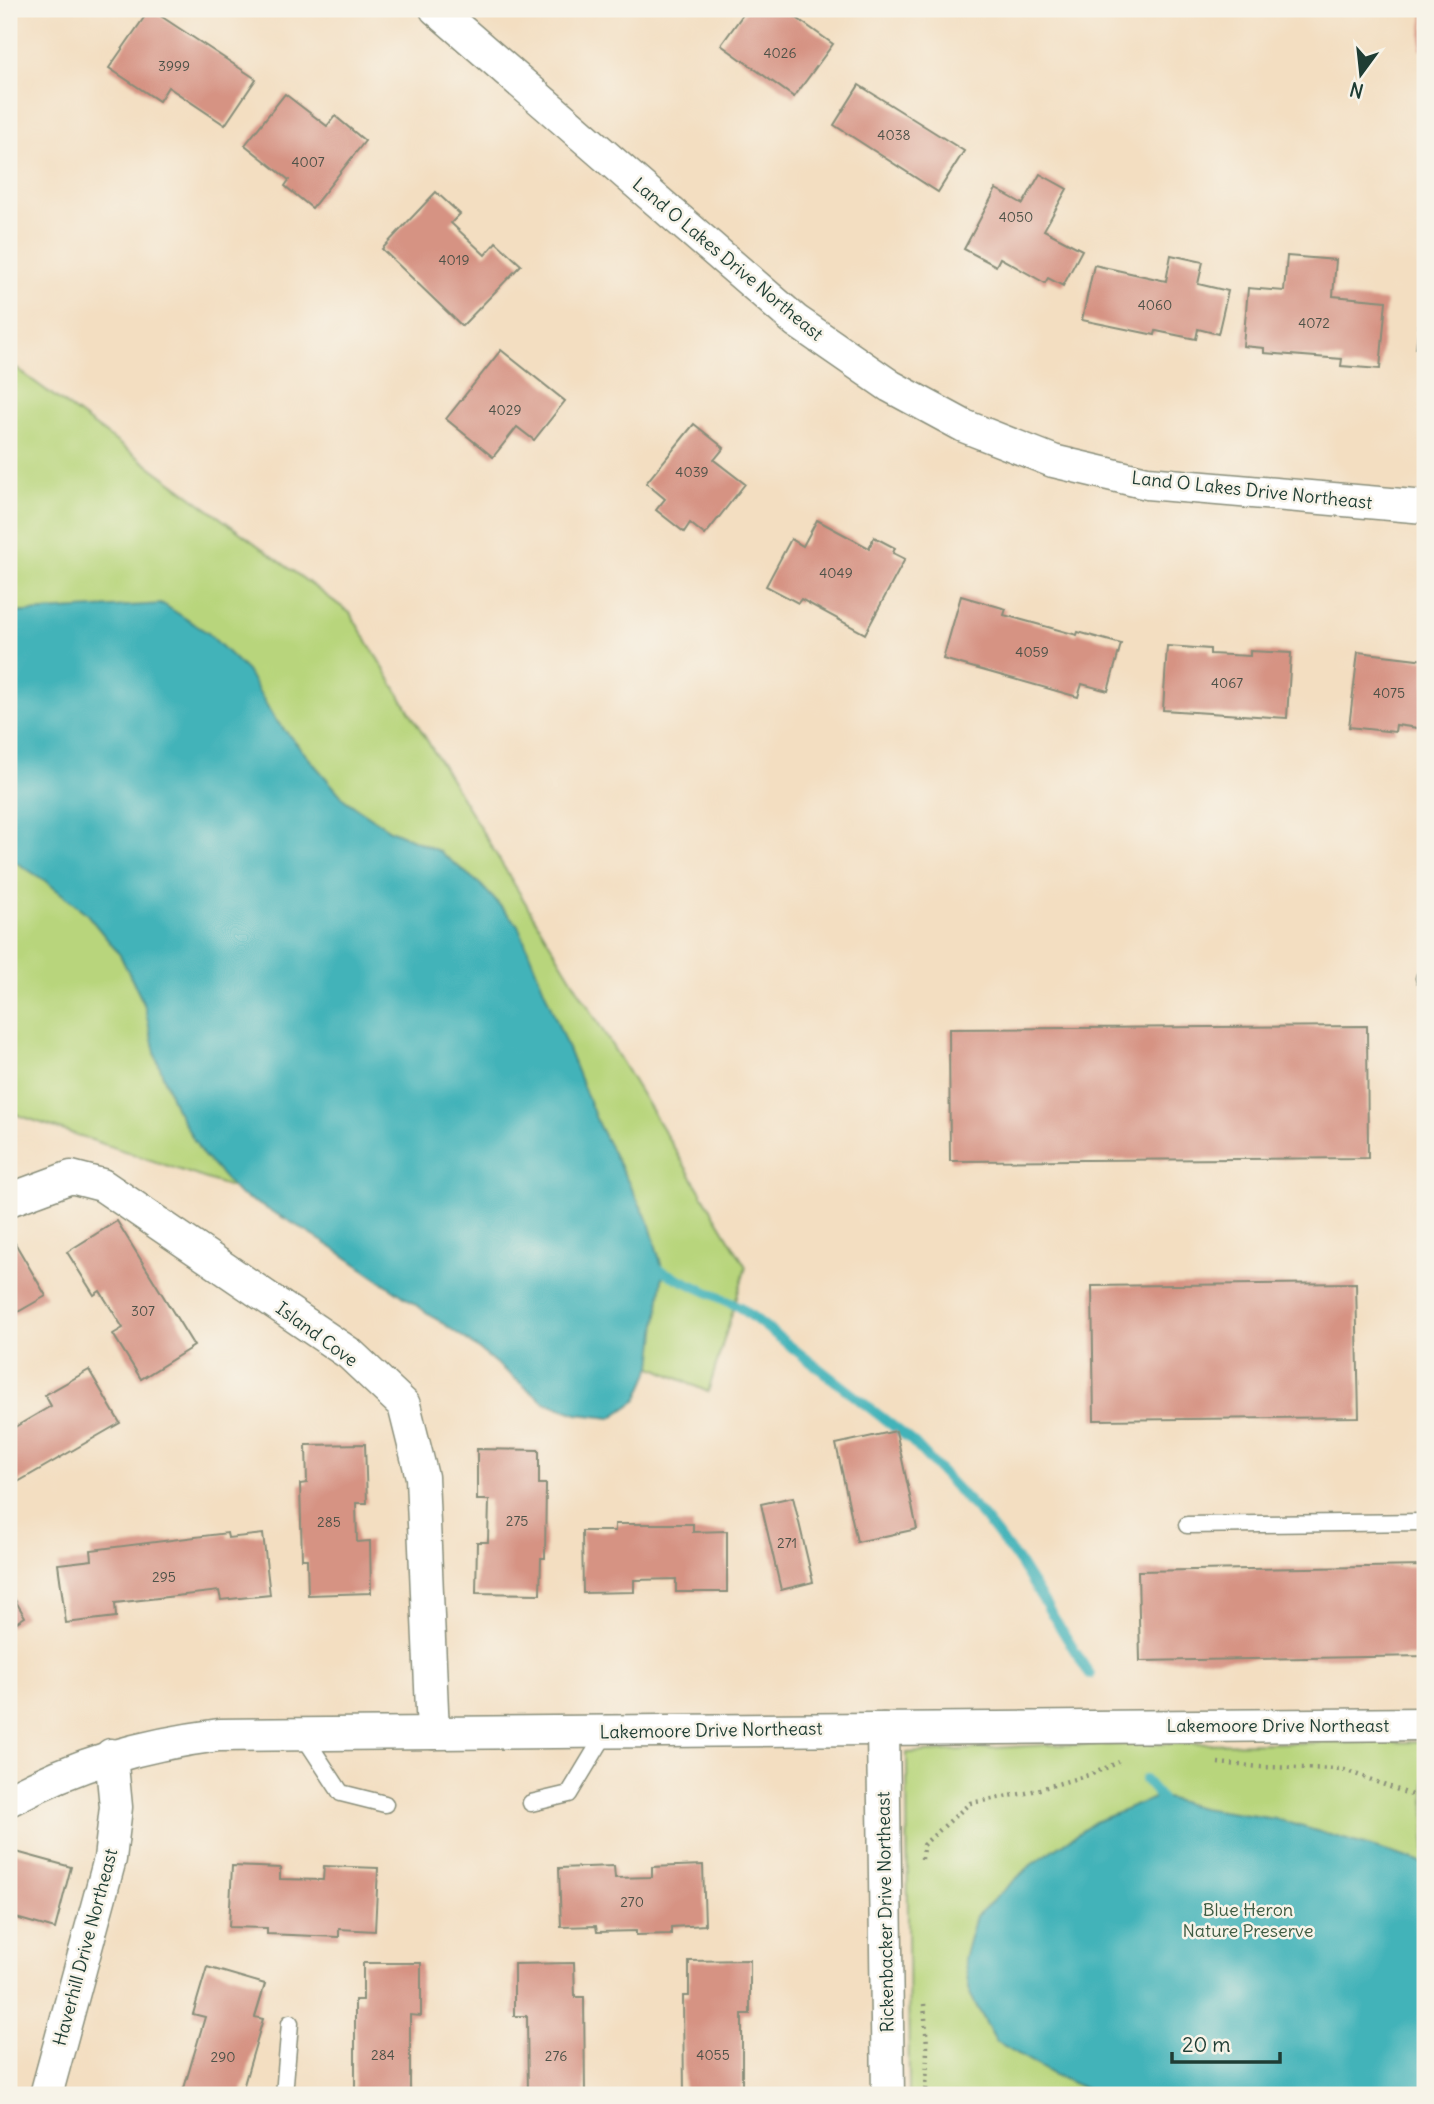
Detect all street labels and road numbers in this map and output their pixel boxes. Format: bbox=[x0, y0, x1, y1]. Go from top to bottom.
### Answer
street label: Land O Lakes Drive Northeast bbox=[628, 172, 828, 346]
street label: Land O Lakes Drive Northeast bbox=[1131, 466, 1373, 514]
street label: Island Cove bbox=[271, 1297, 363, 1371]
street label: Lakemoore Drive Northeast bbox=[1167, 1714, 1389, 1737]
street label: Lakemoore Drive Northeast bbox=[599, 1717, 823, 1743]
street label: Rickenbacker Drive Northeast bbox=[871, 1791, 899, 2033]
street label: Haverhill Drive Northeast bbox=[48, 1846, 122, 2048]

